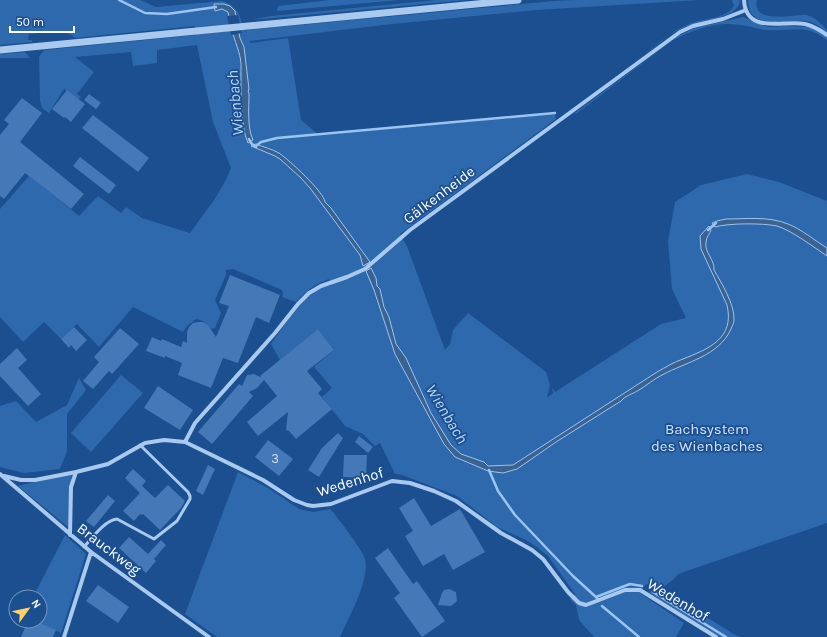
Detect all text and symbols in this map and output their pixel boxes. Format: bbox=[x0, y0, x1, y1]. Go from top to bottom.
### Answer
scale bar bbox=[10, 8, 74, 34]
text: 50 m bbox=[16, 15, 44, 29]
water label: Wienbach bbox=[223, 69, 247, 137]
street label: Gälkenheide bbox=[400, 162, 478, 228]
water label: Wienbach bbox=[422, 381, 472, 447]
park label: Bachsystem des Wienbaches bbox=[651, 420, 763, 455]
house number: 3 bbox=[271, 451, 279, 466]
street label: Wedenhof bbox=[315, 463, 386, 501]
street label: Brauckweg bbox=[74, 519, 145, 579]
street label: Wedenhof bbox=[644, 575, 713, 626]
north arrow bbox=[8, 589, 48, 629]
text: N bbox=[28, 597, 44, 611]

